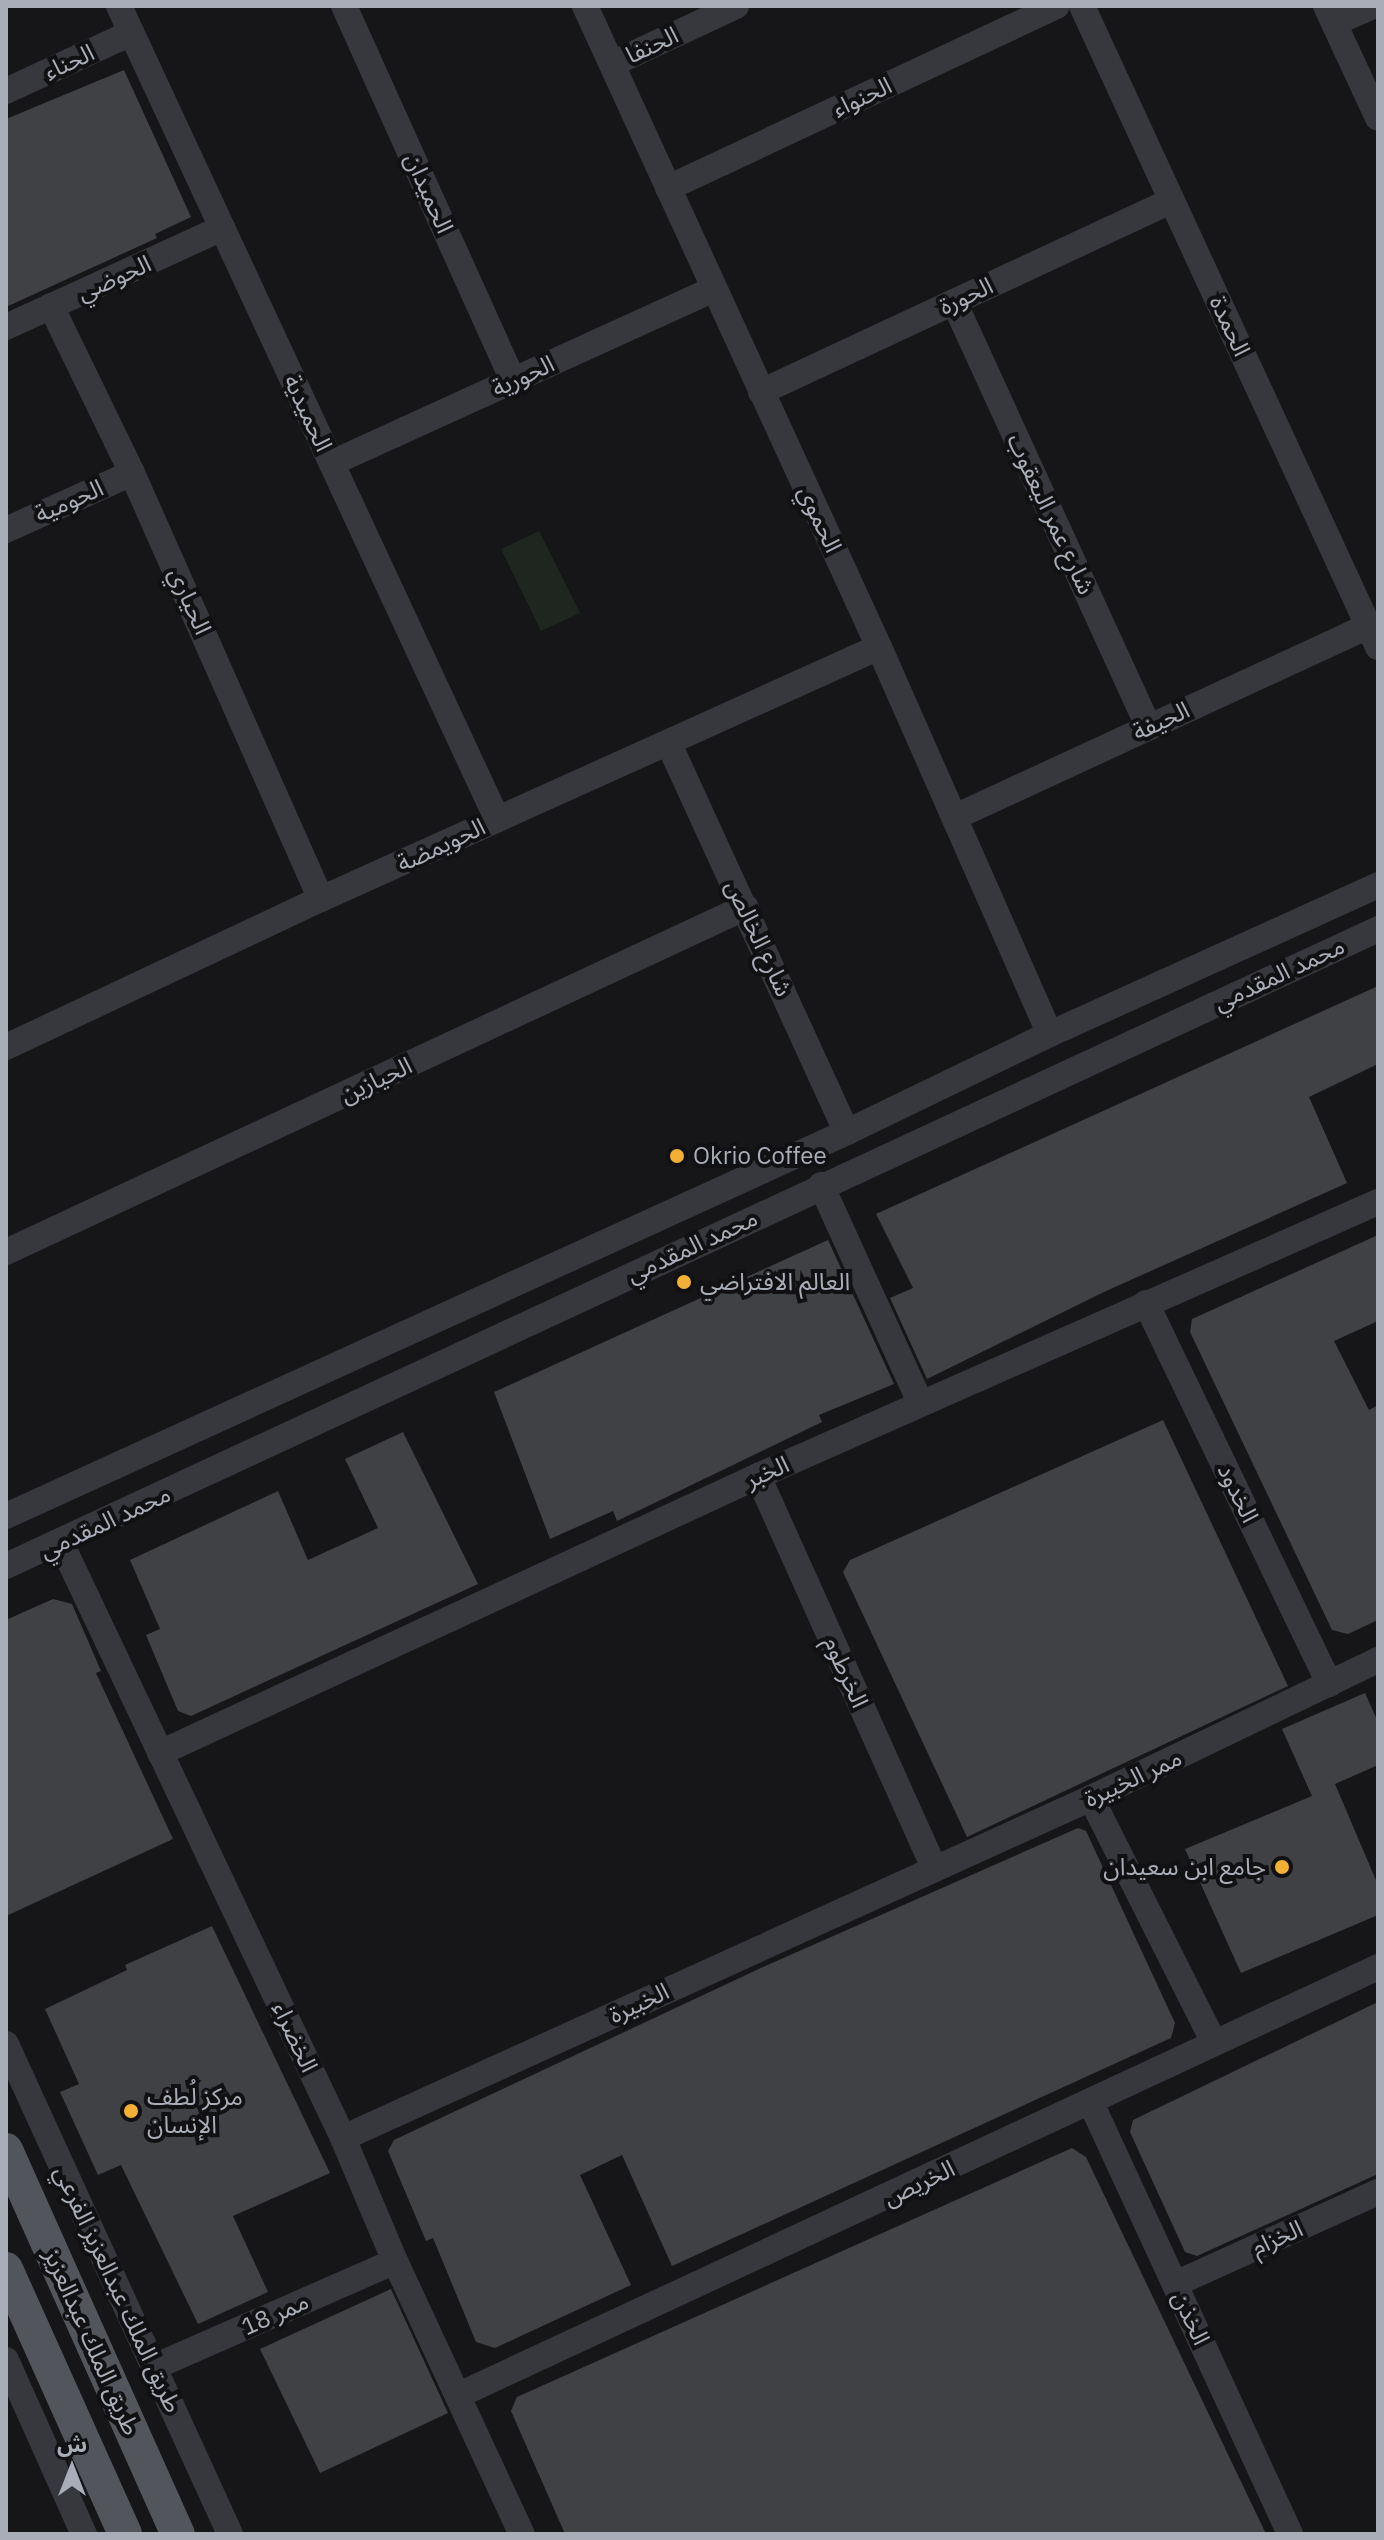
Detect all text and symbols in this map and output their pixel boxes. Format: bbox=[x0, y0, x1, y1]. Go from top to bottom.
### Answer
street label: الحنفا bbox=[621, 20, 683, 70]
street label: الحناء bbox=[39, 38, 99, 86]
street label: الحنواء bbox=[828, 71, 896, 123]
street label: الحميدان bbox=[399, 148, 459, 238]
street label: الحوضي bbox=[73, 249, 155, 307]
street label: الحورة bbox=[934, 271, 998, 321]
street label: الحمدة bbox=[1204, 291, 1256, 361]
street label: الحورية bbox=[487, 349, 559, 403]
street label: الحميدية bbox=[278, 370, 338, 456]
street label: شارع عمر اليعقوب bbox=[1001, 429, 1101, 599]
street label: الحومية bbox=[30, 473, 108, 529]
street label: الحموي bbox=[792, 481, 848, 557]
street label: الحياري bbox=[163, 563, 217, 639]
street label: الحيفة bbox=[1128, 695, 1194, 747]
street label: الحويمضة bbox=[392, 812, 490, 878]
street label: شارع الخالص bbox=[719, 875, 799, 1001]
street label: محمد المقدمي bbox=[1209, 931, 1349, 1017]
street label: الحيازين bbox=[335, 1051, 417, 1109]
place label: Okrio Coffee bbox=[693, 1142, 827, 1170]
marker: Okrio Coffee bbox=[668, 1147, 686, 1165]
street label: محمد المقدمي bbox=[622, 1203, 762, 1289]
place label: العالم الافتراضي bbox=[700, 1268, 850, 1296]
marker: العالم الافتراضي bbox=[675, 1273, 693, 1291]
street label: الخبر bbox=[741, 1450, 793, 1494]
street label: الخدود bbox=[1211, 1459, 1265, 1527]
street label: محمد المقدمي bbox=[35, 1479, 175, 1565]
street label: الخرطوم bbox=[818, 1632, 874, 1712]
street label: ممر الخبيرة bbox=[1080, 1743, 1186, 1813]
place label: جامع ابن سعيدان bbox=[1103, 1853, 1266, 1881]
marker: جامع ابن سعيدان bbox=[1273, 1858, 1291, 1876]
street label: الخبيرة bbox=[605, 1977, 673, 2029]
street label: الخضراء bbox=[266, 1997, 324, 2077]
place label: مركز لُطف الإنسان bbox=[147, 2083, 243, 2139]
marker: مركز لُطف الإنسان bbox=[122, 2102, 140, 2120]
street label: الخريص bbox=[879, 2154, 959, 2212]
street label: طريق الملك عبدالعزيز الفرعي bbox=[48, 2161, 188, 2417]
street label: الخزام bbox=[1247, 2214, 1307, 2262]
street label: طريق الملك عبدالعزيز bbox=[38, 2244, 146, 2440]
street label: الخذن bbox=[1166, 2286, 1216, 2350]
street label: ممر 18 bbox=[237, 2287, 313, 2341]
north arrow bbox=[32, 2428, 112, 2508]
text: ش bbox=[57, 2429, 87, 2458]

